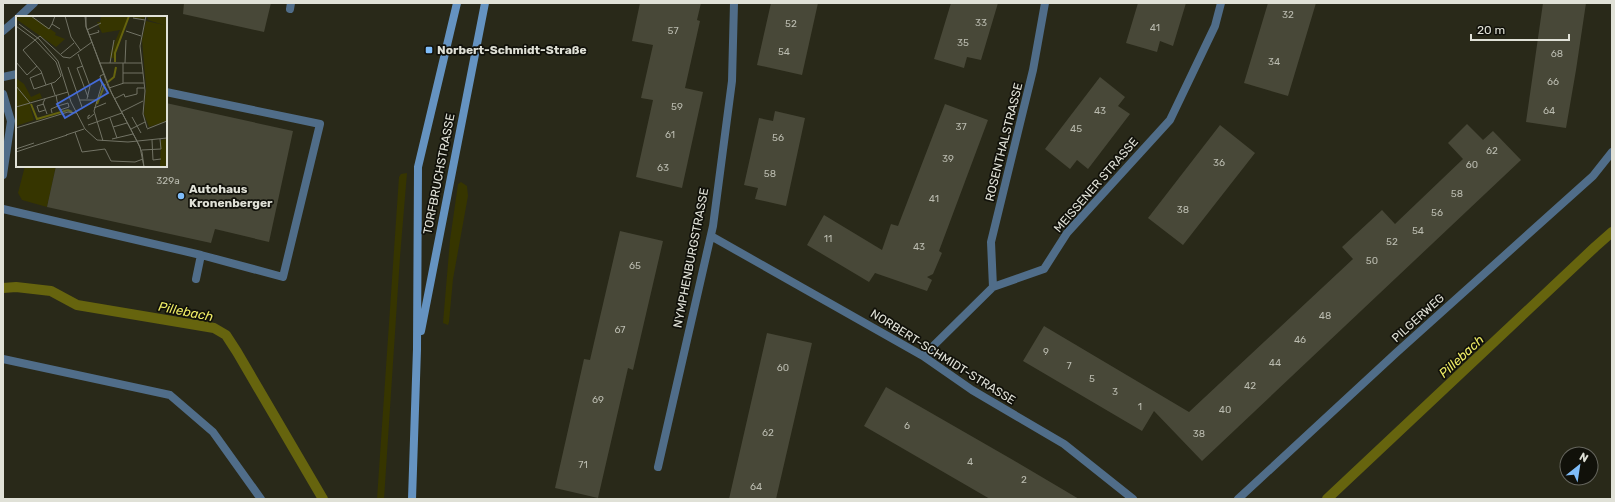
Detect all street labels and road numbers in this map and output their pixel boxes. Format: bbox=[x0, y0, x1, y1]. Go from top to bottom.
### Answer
street label: ROSENTHALSTRASSE bbox=[982, 81, 1026, 203]
street label: TORFBRUCHSTRASSE bbox=[420, 112, 458, 236]
street label: MEISSENER STRASSE bbox=[1051, 135, 1141, 235]
street label: NYMPHENBURGSTRASSE bbox=[671, 187, 711, 329]
street label: PILGERWEG bbox=[1389, 291, 1447, 345]
street label: NORBERT-SCHMIDT-STRASSE bbox=[868, 307, 1018, 407]

